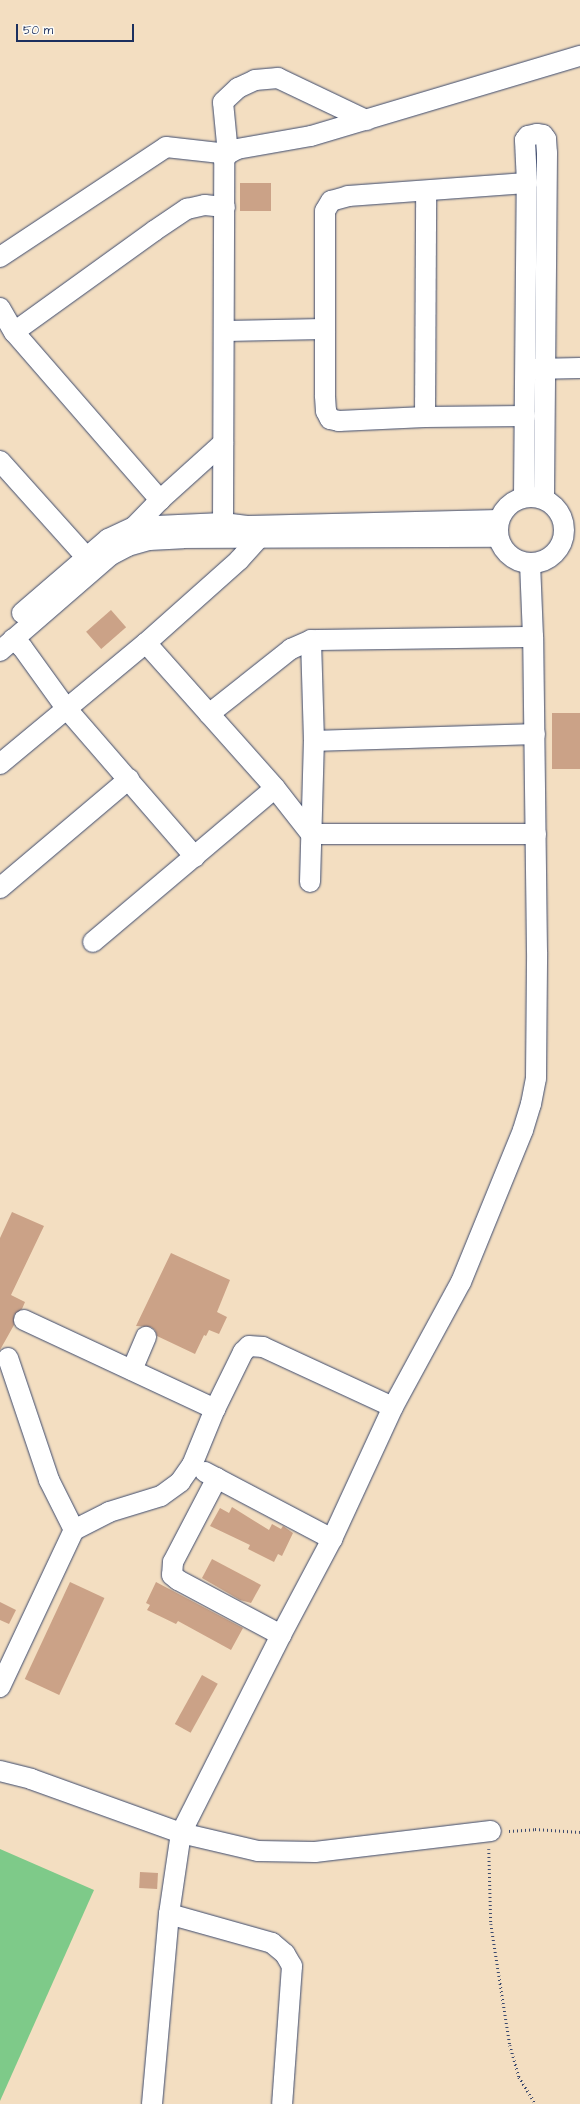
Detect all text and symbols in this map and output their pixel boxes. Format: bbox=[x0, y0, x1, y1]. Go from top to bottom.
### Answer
scale bar bbox=[18, 16, 136, 42]
text: 50 m bbox=[23, 22, 53, 39]

